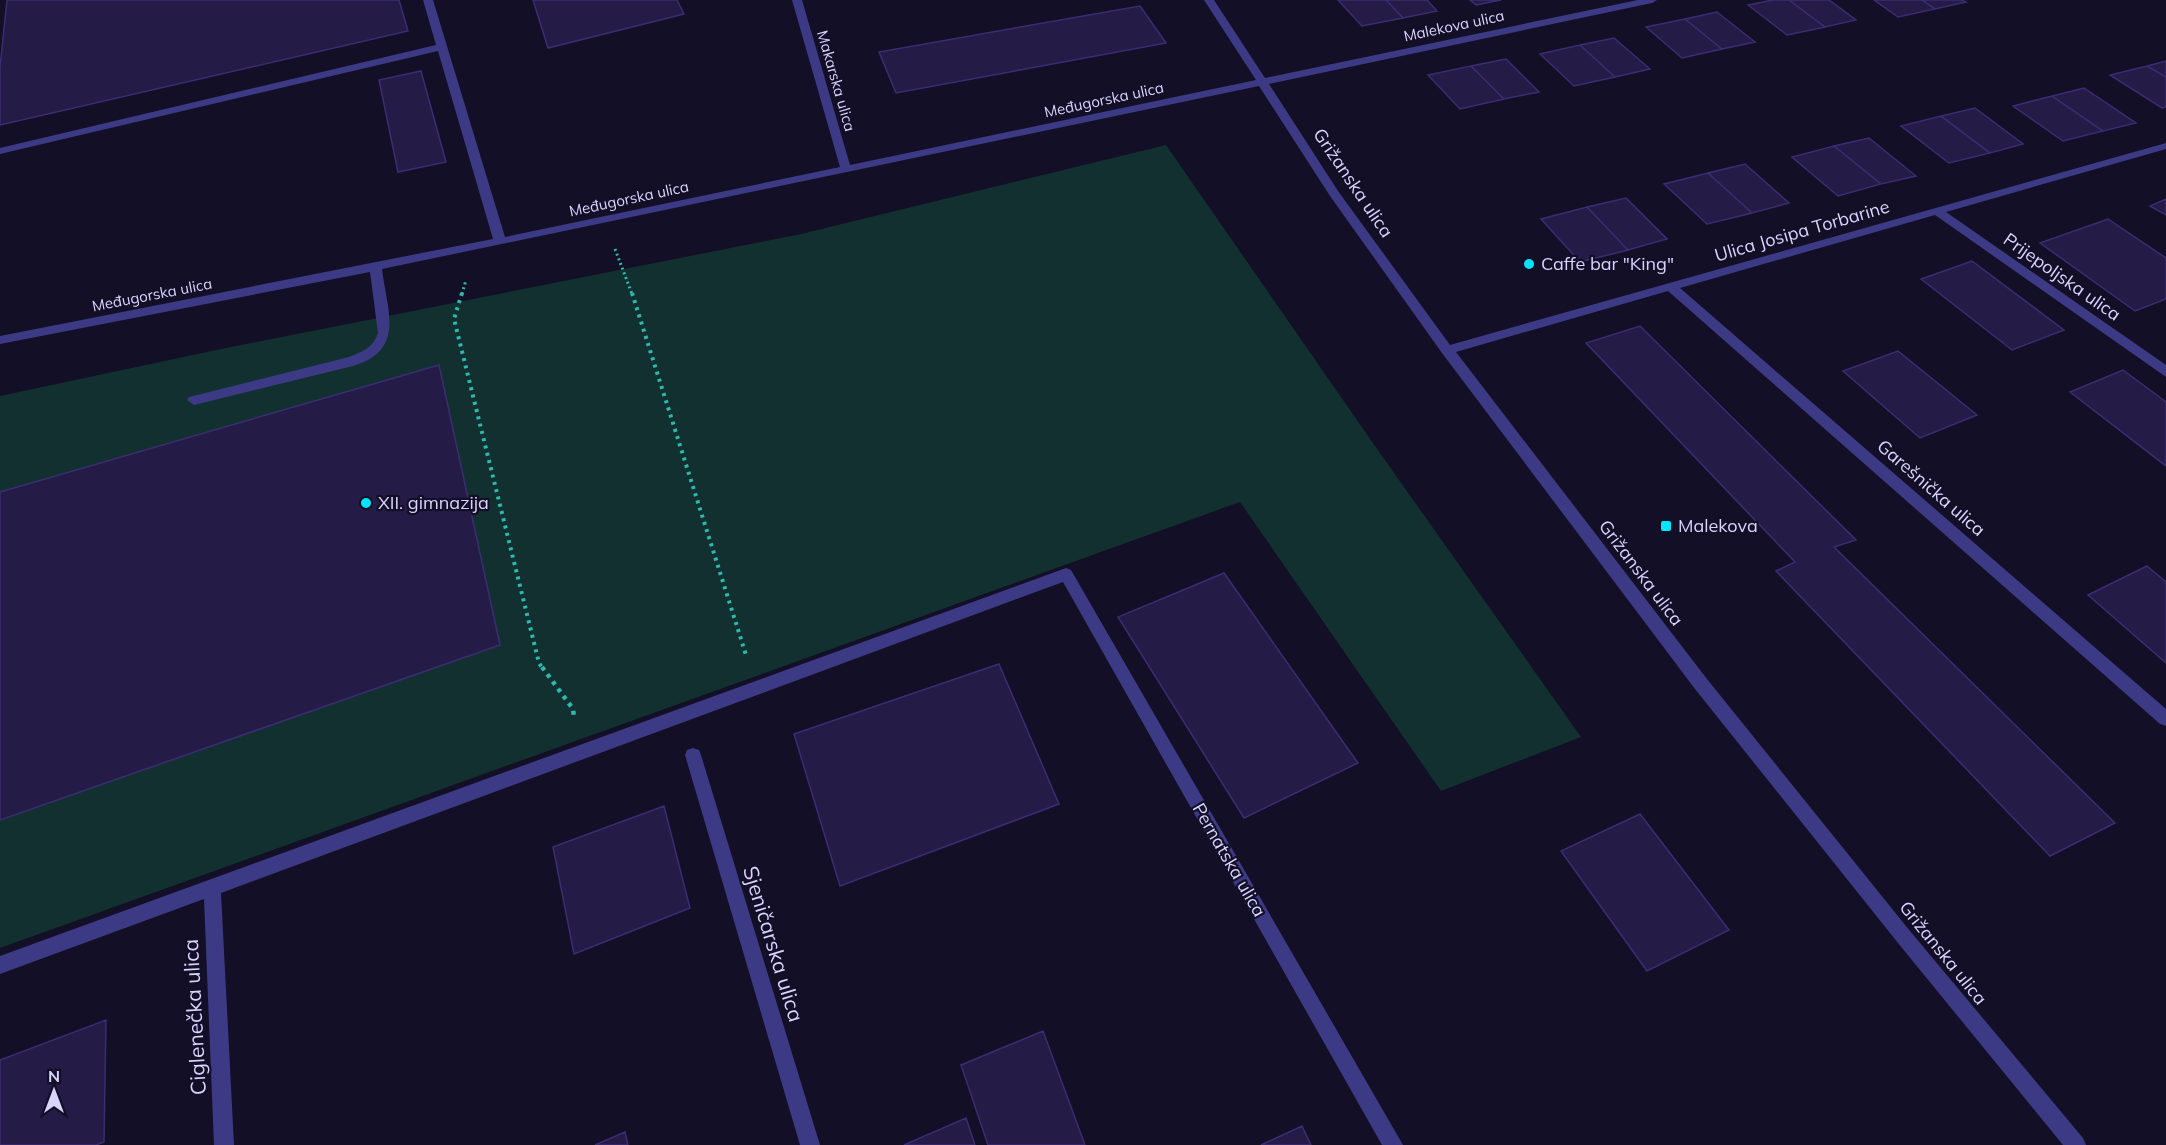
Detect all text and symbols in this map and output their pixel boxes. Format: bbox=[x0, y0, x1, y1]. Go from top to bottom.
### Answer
street label: Malekova ulica bbox=[1402, 6, 1506, 45]
street label: Makarska ulica bbox=[813, 28, 860, 133]
street label: Međugorska ulica bbox=[1042, 78, 1165, 121]
street label: Grižanska ulica bbox=[1308, 124, 1398, 242]
street label: Međugorska ulica bbox=[567, 177, 690, 220]
street label: Ulica Josipa Torbarine bbox=[1712, 195, 1892, 266]
street label: Prijepoljska ulica bbox=[1999, 228, 2126, 326]
place label: Caffe bar "King" bbox=[1541, 252, 1674, 275]
marker: Caffe bar "King" bbox=[1522, 257, 1536, 271]
street label: Međugorska ulica bbox=[90, 274, 214, 315]
street label: Garešnička ulica bbox=[1872, 434, 1990, 541]
place label: XII. gimnazija bbox=[378, 491, 489, 514]
marker: XII. gimnazija bbox=[359, 496, 373, 510]
place label: Malekova bbox=[1678, 514, 1758, 537]
street label: Grižanska ulica bbox=[1594, 515, 1689, 630]
marker: Malekova bbox=[1659, 519, 1673, 533]
street label: Pernatska ulica bbox=[1188, 799, 1271, 921]
street label: Sjeničarska ulica bbox=[738, 863, 810, 1025]
street label: Grižanska ulica bbox=[1895, 896, 1992, 1009]
street label: Ciglenečka ulica bbox=[177, 938, 211, 1096]
north arrow bbox=[24, 1061, 84, 1121]
text: N bbox=[48, 1066, 60, 1086]

